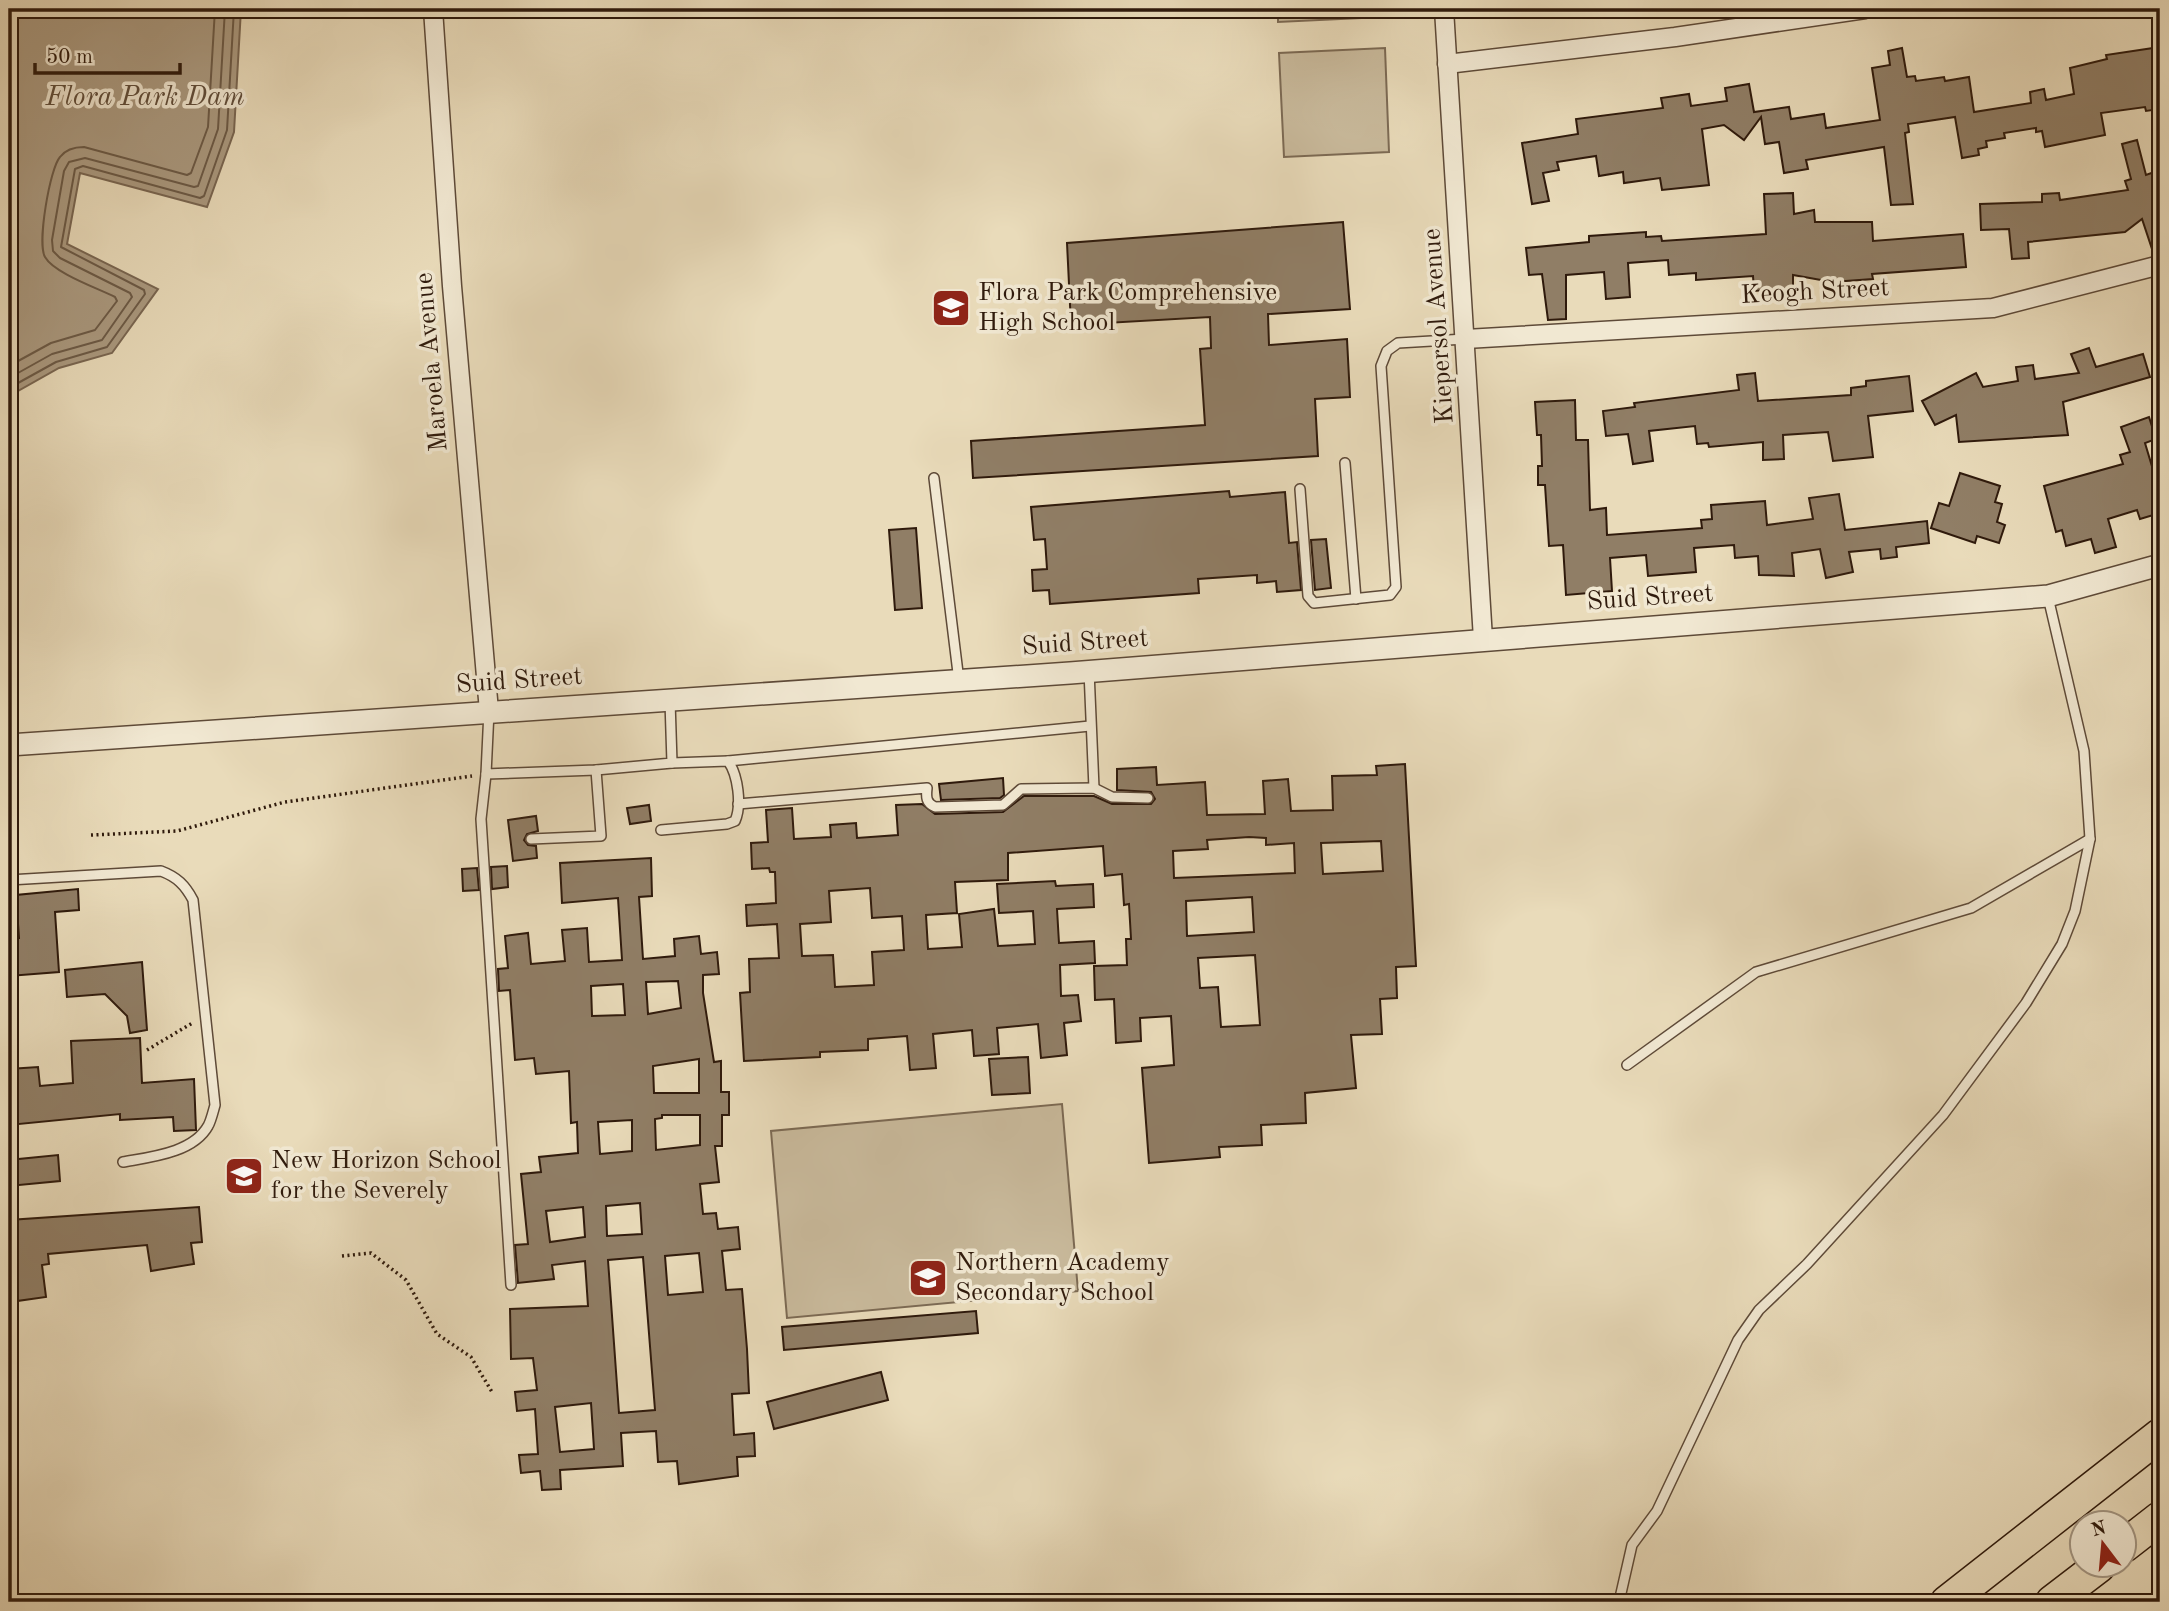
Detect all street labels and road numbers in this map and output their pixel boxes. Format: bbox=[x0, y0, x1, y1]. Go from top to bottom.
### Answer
street label: Kiepersol Avenue bbox=[1419, 227, 1459, 425]
street label: Maroela Avenue bbox=[411, 271, 453, 453]
street label: Keogh Street bbox=[1740, 275, 1890, 309]
street label: Suid Street bbox=[1586, 581, 1714, 615]
street label: Suid Street bbox=[1021, 626, 1149, 660]
street label: Suid Street bbox=[455, 664, 583, 698]

